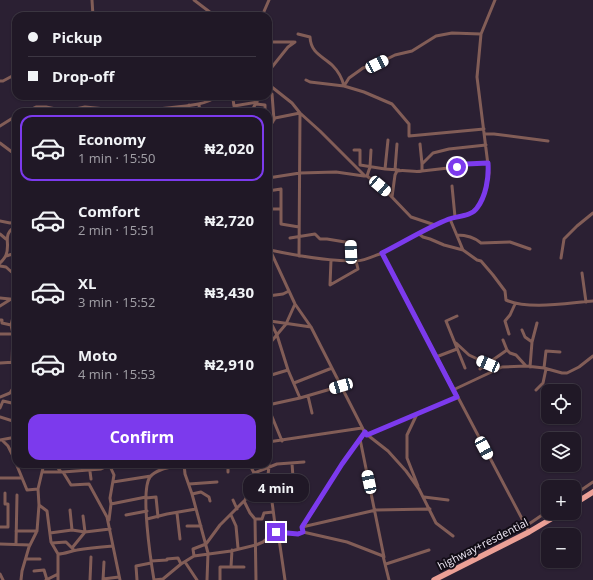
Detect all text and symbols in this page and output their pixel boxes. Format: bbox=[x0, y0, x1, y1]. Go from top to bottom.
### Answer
text: Pickup bbox=[52, 27, 102, 47]
car bbox=[364, 53, 390, 75]
text: Drop-off bbox=[52, 66, 114, 86]
text: Economy bbox=[78, 129, 146, 149]
icon: car bbox=[30, 130, 66, 166]
text: ₦2,020 bbox=[205, 138, 254, 158]
text: 1 min · 15:50 bbox=[78, 149, 155, 167]
route start bbox=[448, 158, 466, 176]
car bbox=[367, 174, 393, 198]
text: Comfort bbox=[78, 201, 140, 221]
icon: car bbox=[30, 202, 66, 238]
text: ₦2,720 bbox=[205, 210, 254, 230]
text: 2 min · 15:51 bbox=[78, 221, 155, 239]
car bbox=[345, 240, 357, 264]
text: XL bbox=[78, 273, 96, 293]
icon: car bbox=[30, 274, 66, 310]
text: ₦3,430 bbox=[205, 282, 254, 302]
text: 3 min · 15:52 bbox=[78, 293, 155, 311]
text: Moto bbox=[78, 345, 117, 365]
icon: car bbox=[30, 346, 66, 382]
text: ₦2,910 bbox=[205, 354, 254, 374]
car bbox=[475, 354, 501, 374]
text: 4 min · 15:53 bbox=[78, 365, 155, 383]
car bbox=[328, 377, 354, 395]
map controls bbox=[541, 384, 581, 568]
button: locate bbox=[541, 384, 581, 424]
button: Confirm bbox=[28, 414, 256, 460]
button: layers bbox=[541, 432, 581, 472]
car bbox=[473, 435, 495, 461]
car bbox=[361, 469, 377, 495]
callout: 4 min bbox=[243, 474, 309, 502]
text: 4 min bbox=[258, 479, 294, 497]
button: + bbox=[541, 480, 581, 520]
street label: highway+resdential bbox=[435, 514, 531, 573]
route end bbox=[267, 523, 285, 541]
button: − bbox=[541, 528, 581, 568]

